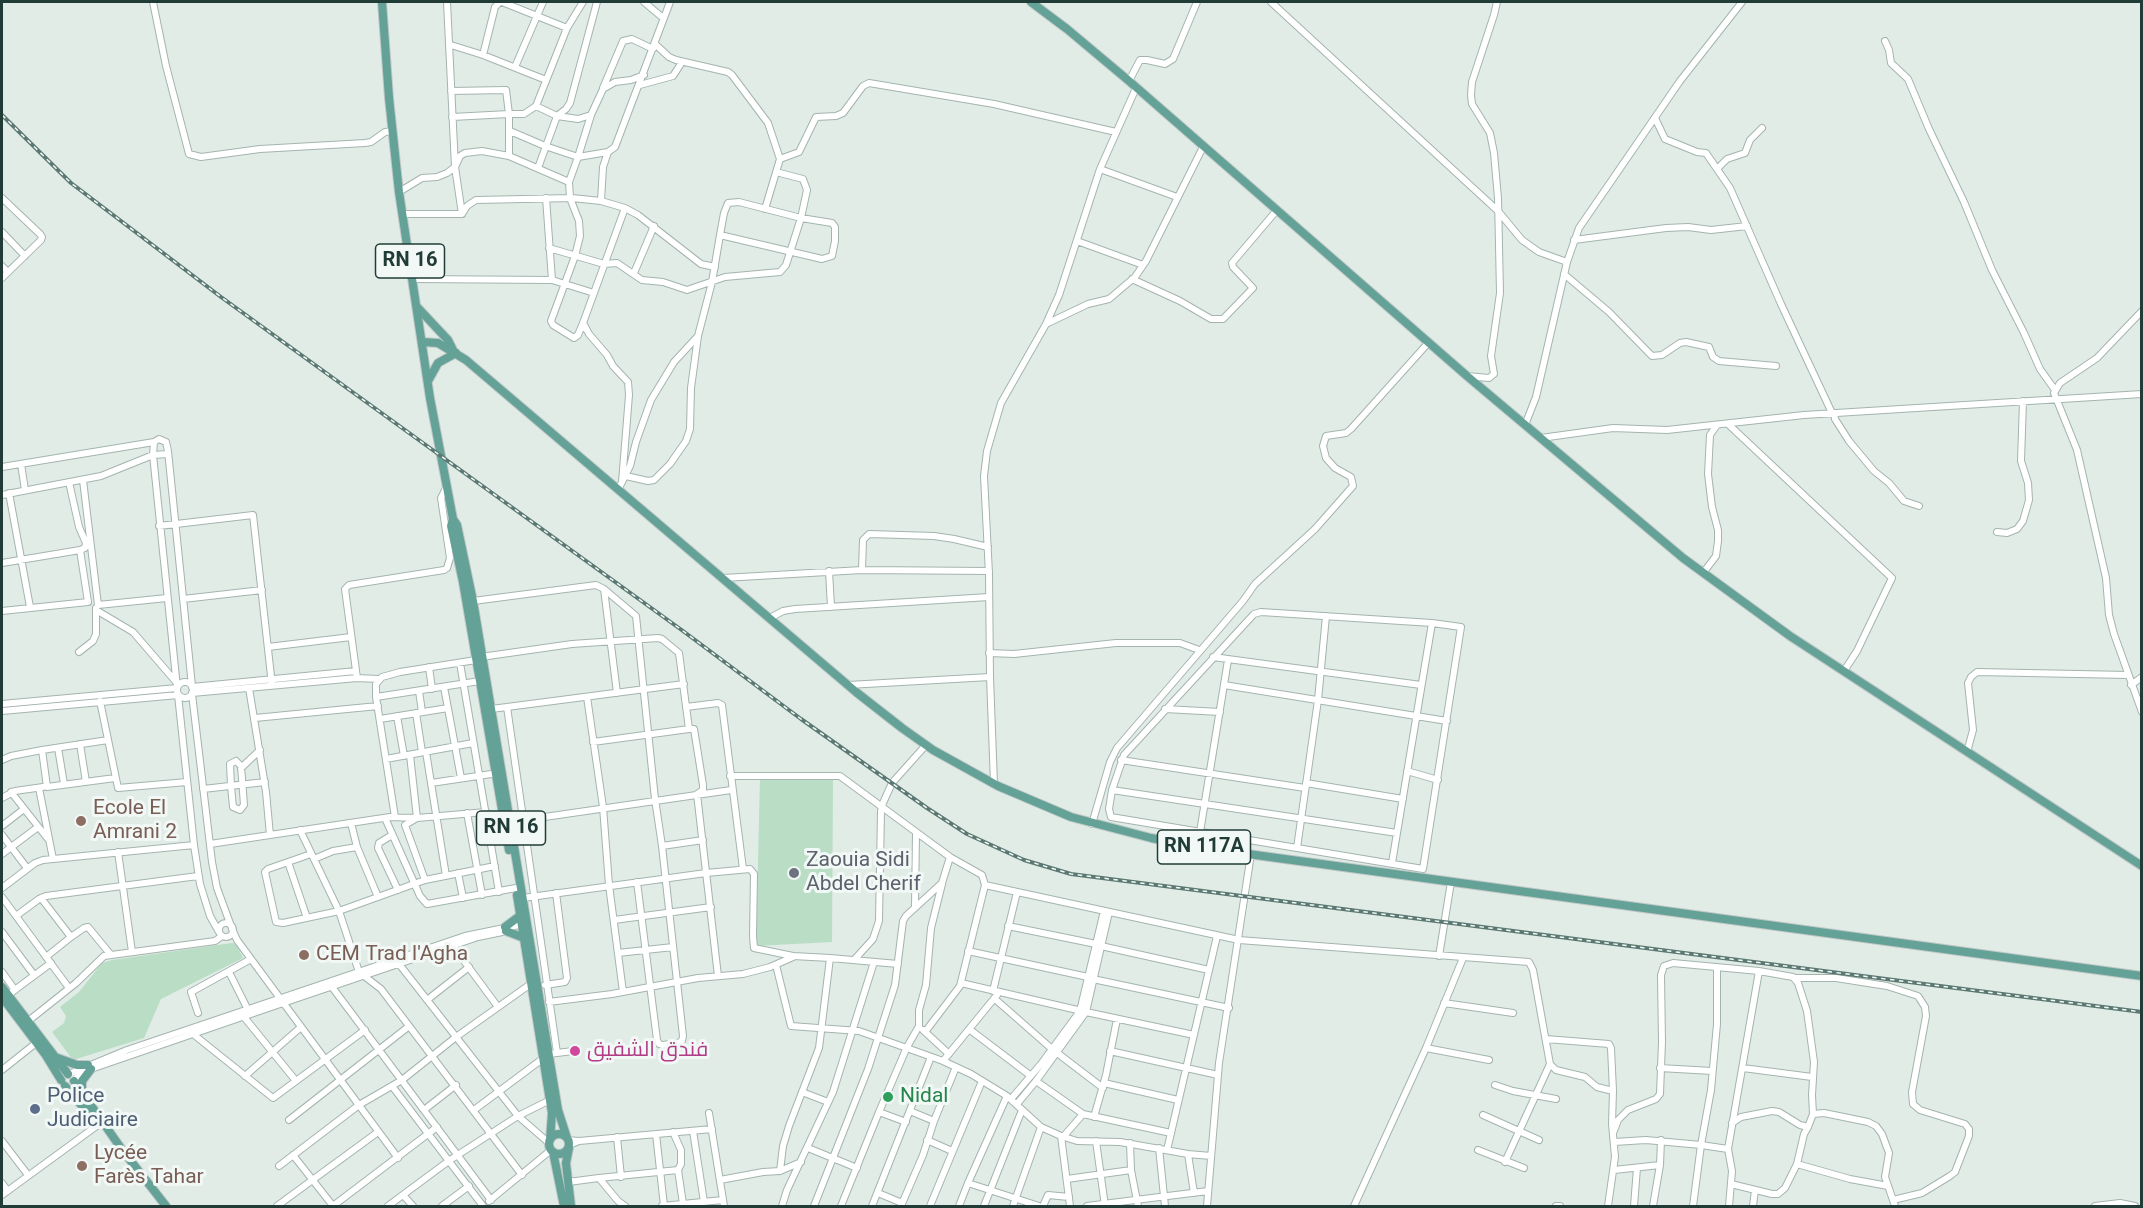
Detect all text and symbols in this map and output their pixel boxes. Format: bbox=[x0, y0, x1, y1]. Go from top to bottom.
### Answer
road number: RN 16 bbox=[376, 244, 444, 278]
place label: Ecole El Amrani 2 bbox=[93, 796, 177, 846]
road number: RN 16 bbox=[476, 811, 546, 845]
marker: Ecole El Amrani 2 bbox=[74, 814, 88, 828]
road number: RN 117A bbox=[1158, 830, 1250, 864]
place label: Zaouia Sidi Abdel Cherif bbox=[806, 848, 921, 898]
marker: Zaouia Sidi Abdel Cherif bbox=[787, 866, 801, 880]
place label: CEM Trad l'Agha bbox=[316, 942, 468, 968]
marker: CEM Trad l'Agha bbox=[297, 948, 311, 962]
place label: فندق الشفيق bbox=[587, 1038, 708, 1064]
marker: فندق الشفيق bbox=[568, 1044, 582, 1058]
place label: Police Judiciaire bbox=[47, 1084, 138, 1134]
place label: Nidal bbox=[900, 1084, 948, 1110]
marker: Nidal bbox=[881, 1090, 895, 1104]
marker: Police Judiciaire bbox=[28, 1102, 42, 1116]
place label: Lycée Farès Tahar bbox=[94, 1141, 204, 1191]
marker: Lycée Farès Tahar bbox=[75, 1159, 89, 1173]

